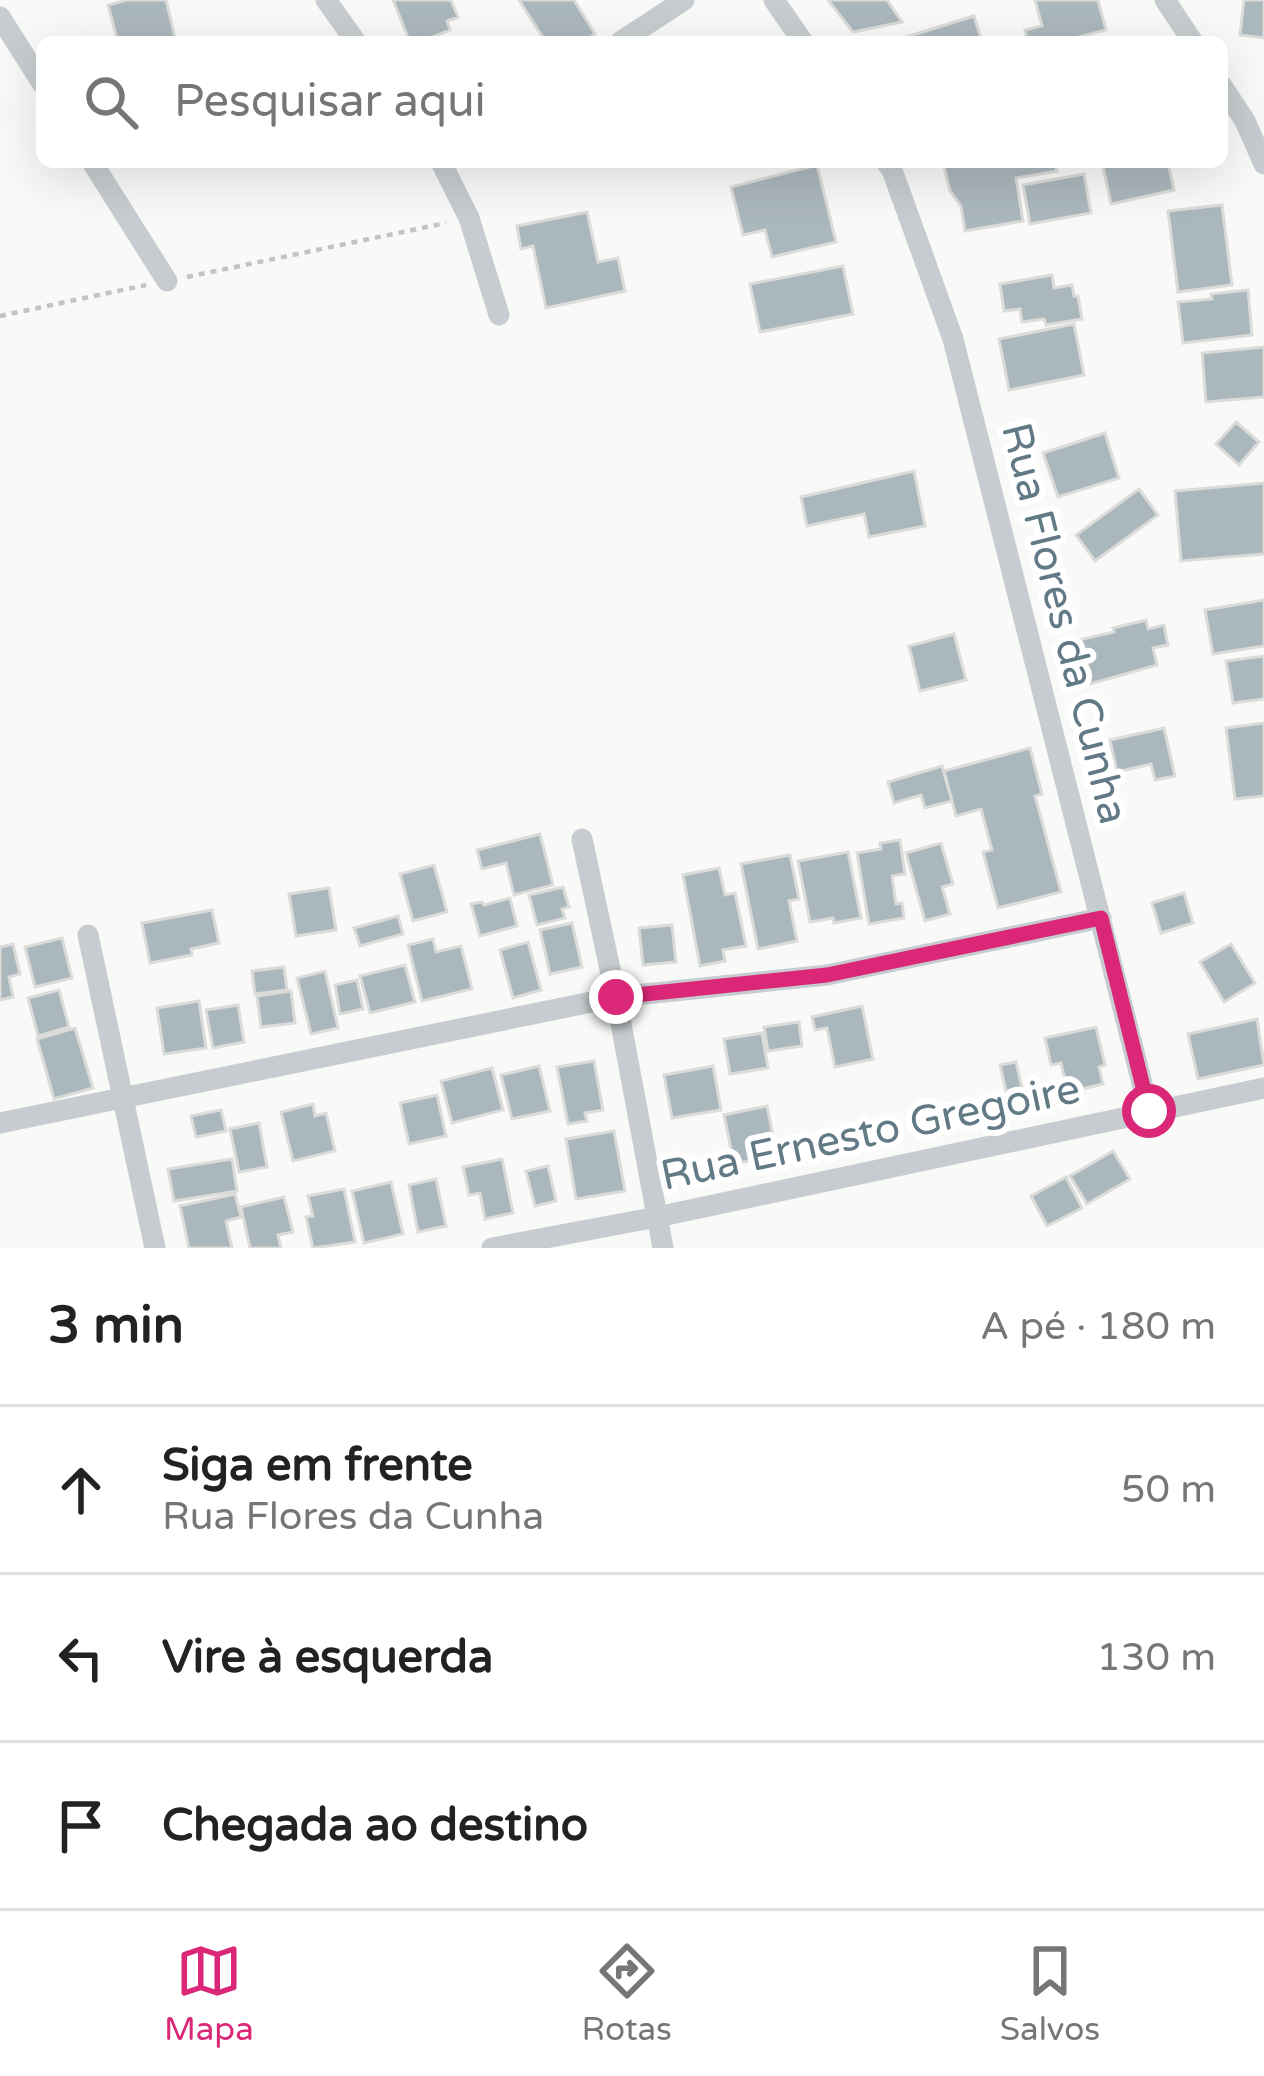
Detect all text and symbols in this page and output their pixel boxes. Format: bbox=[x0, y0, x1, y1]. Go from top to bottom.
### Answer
search box bbox=[36, 36, 1228, 168]
icon: search bbox=[78, 69, 144, 135]
text: Pesquisar aqui bbox=[174, 75, 486, 129]
street label: Rua Flores da Cunha bbox=[990, 417, 1139, 829]
route end bbox=[589, 970, 643, 1024]
street label: Rua Ernesto Gregoire bbox=[656, 1063, 1084, 1202]
route start bbox=[1122, 1084, 1176, 1138]
text: 3 min bbox=[48, 1295, 184, 1357]
text: A pé · 180 m bbox=[980, 1303, 1216, 1350]
text: Siga em frente bbox=[162, 1439, 473, 1493]
icon: ahead bbox=[48, 1457, 114, 1523]
text: 50 m bbox=[1121, 1466, 1216, 1513]
text: Rua Flores da Cunha bbox=[162, 1493, 544, 1540]
icon: left bbox=[48, 1625, 114, 1691]
text: Vire à esquerda bbox=[162, 1631, 493, 1685]
text: 130 m bbox=[1097, 1634, 1216, 1681]
icon: arrive bbox=[48, 1793, 114, 1859]
text: Chegada ao destino bbox=[162, 1799, 588, 1853]
tab: Mapa bbox=[164, 1938, 254, 2049]
tab: Rotas bbox=[582, 1938, 672, 2049]
tab: Salvos bbox=[1000, 1938, 1100, 2049]

